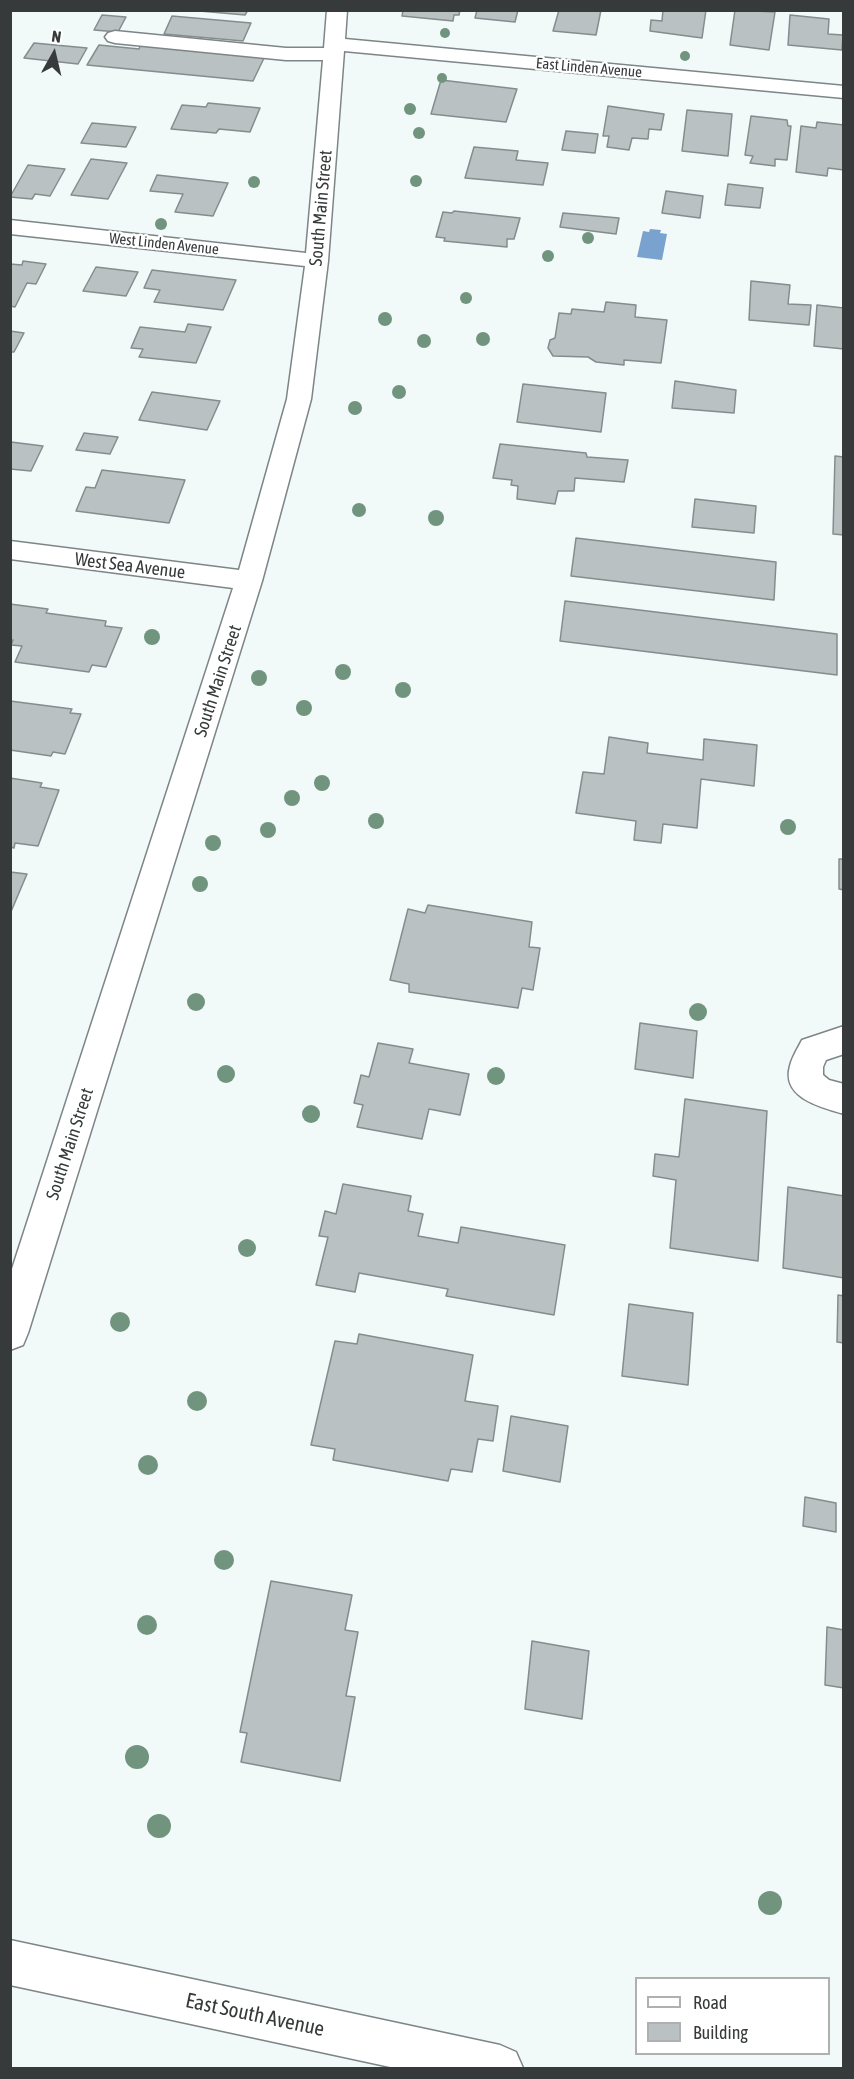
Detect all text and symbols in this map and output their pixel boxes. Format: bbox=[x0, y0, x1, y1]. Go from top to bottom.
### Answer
north arrow bbox=[24, 24, 84, 84]
text: N bbox=[51, 27, 62, 46]
street label: East Linden Avenue bbox=[535, 54, 643, 82]
street label: South Main Street bbox=[305, 149, 337, 267]
street label: West Linden Avenue bbox=[108, 229, 220, 259]
street label: West Sea Avenue bbox=[74, 549, 186, 583]
street label: South Main Street bbox=[190, 622, 246, 740]
street label: South Main Street bbox=[42, 1085, 98, 1203]
legend bbox=[635, 1977, 830, 2055]
street label: East South Avenue bbox=[183, 1988, 327, 2042]
text: Road bbox=[693, 1992, 727, 2013]
text: Building bbox=[693, 2022, 748, 2043]

